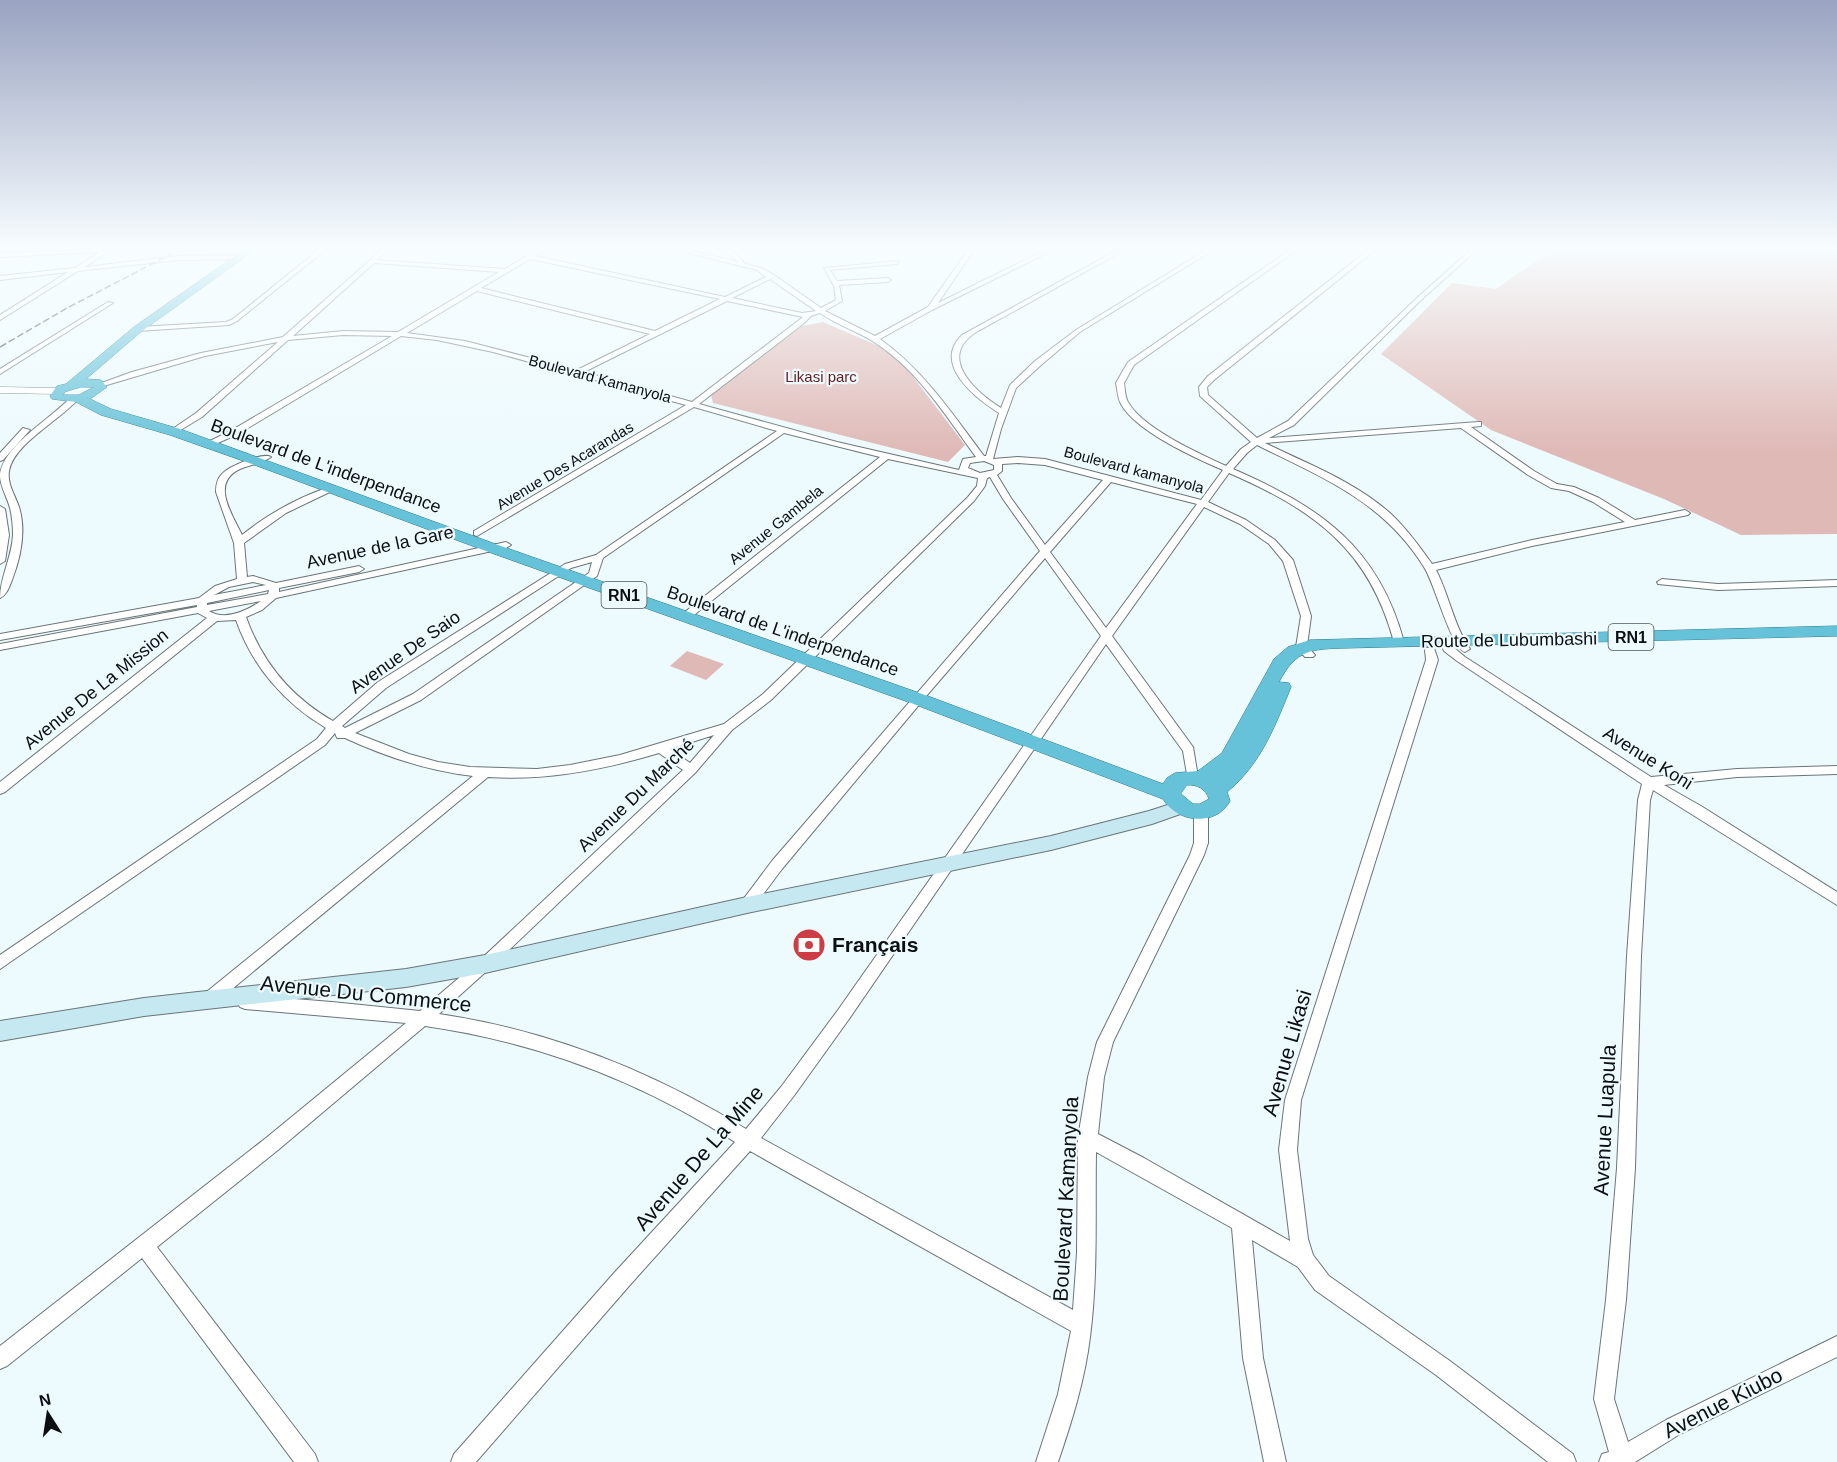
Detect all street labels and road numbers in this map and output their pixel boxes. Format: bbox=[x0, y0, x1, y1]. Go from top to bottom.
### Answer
street label: Boulevard Kamanyola bbox=[527, 351, 674, 406]
street label: Boulevard de L'inderpendance bbox=[208, 415, 444, 517]
street label: Avenue Des Acarandas bbox=[493, 418, 636, 513]
street label: Boulevard kamanyola bbox=[1062, 443, 1207, 497]
street label: Avenue Gambela bbox=[725, 481, 826, 568]
street label: Avenue de la Gare bbox=[305, 522, 455, 572]
road number: RN1 bbox=[602, 582, 646, 608]
street label: Boulevard de L'inderpendance bbox=[665, 582, 901, 680]
street label: Avenue De Saio bbox=[346, 607, 464, 697]
road number: RN1 bbox=[1608, 624, 1654, 650]
street label: Avenue De La Mission bbox=[20, 625, 172, 753]
street label: Route de Lubumbashi bbox=[1421, 628, 1597, 652]
street label: Avenue Koni bbox=[1600, 723, 1696, 793]
street label: Avenue Du Marché bbox=[574, 734, 698, 856]
street label: Avenue Du Commerce bbox=[259, 971, 473, 1016]
street label: Avenue Likasi bbox=[1257, 987, 1316, 1119]
street label: Avenue Luapula bbox=[1589, 1043, 1620, 1196]
street label: Avenue De La Mine bbox=[630, 1081, 768, 1235]
street label: Boulevard Kamanyola bbox=[1049, 1095, 1082, 1302]
street label: Avenue Kiubo bbox=[1659, 1363, 1786, 1442]

